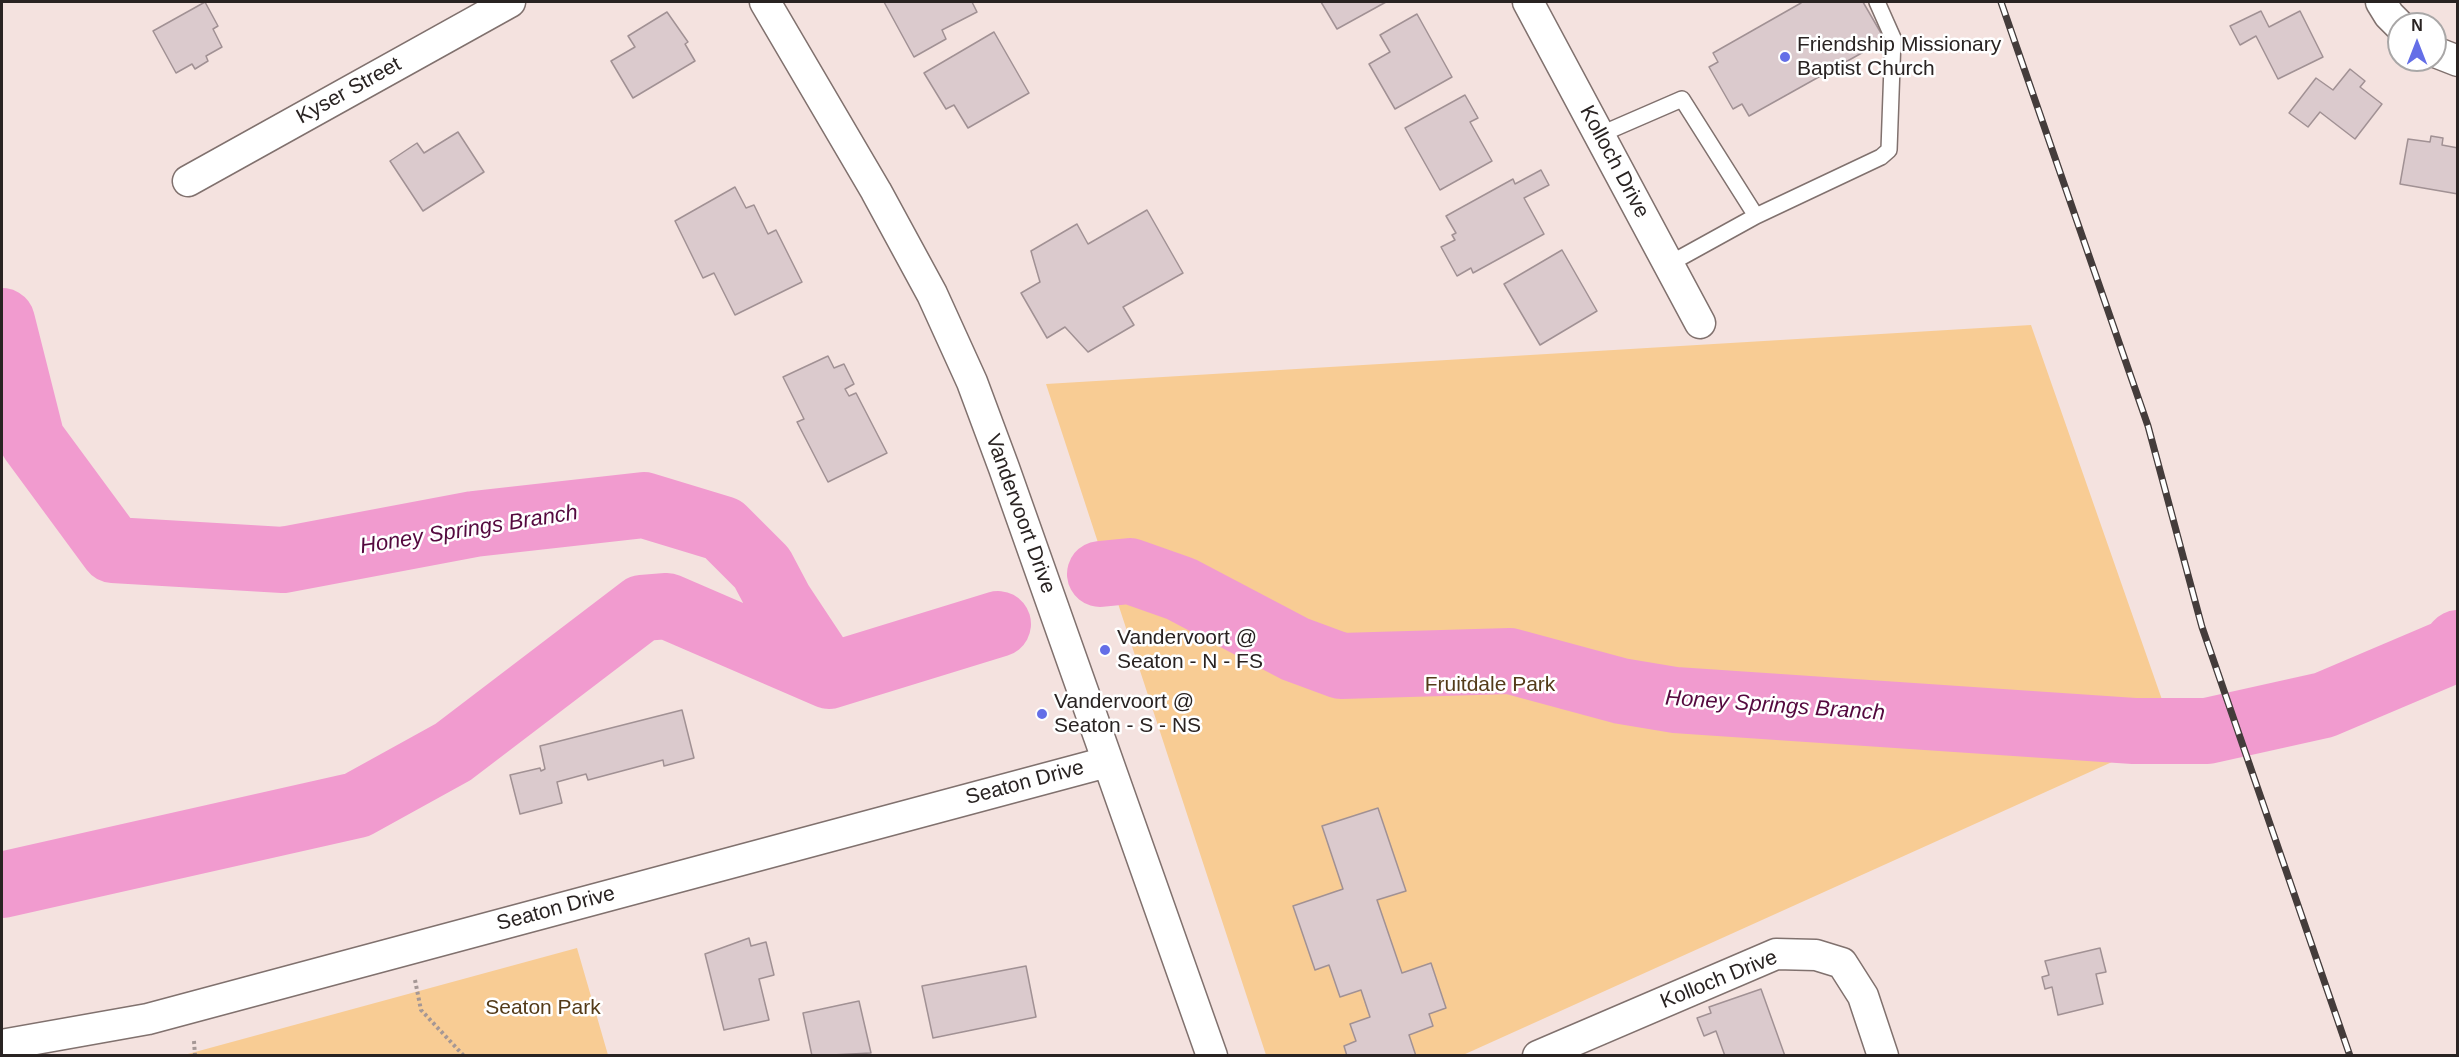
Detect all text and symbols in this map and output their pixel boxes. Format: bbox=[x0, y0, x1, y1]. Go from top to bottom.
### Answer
north arrow bbox=[2387, 12, 2447, 72]
text: N bbox=[2411, 17, 2423, 34]
place label: Friendship Missionary Baptist Church bbox=[1797, 32, 2001, 82]
marker: Friendship Missionary Baptist Church bbox=[1778, 50, 1792, 64]
street label: Kyser Street bbox=[292, 52, 406, 130]
street label: Kolloch Drive bbox=[1574, 101, 1654, 223]
street label: Vandervoort Drive bbox=[979, 431, 1061, 597]
water label: Honey Springs Branch bbox=[358, 500, 580, 560]
place label: Vandervoort @ Seaton - N - FS bbox=[1117, 625, 1263, 675]
marker: Vandervoort @ Seaton - N - FS bbox=[1098, 643, 1112, 657]
park label: Fruitdale Park bbox=[1425, 672, 1555, 698]
water label: Honey Springs Branch bbox=[1664, 685, 1886, 727]
place label: Vandervoort @ Seaton - S - NS bbox=[1054, 689, 1201, 739]
marker: Vandervoort @ Seaton - S - NS bbox=[1035, 707, 1049, 721]
street label: Seaton Drive bbox=[963, 755, 1087, 811]
street label: Seaton Drive bbox=[494, 881, 618, 937]
street label: Kolloch Drive bbox=[1657, 945, 1781, 1015]
park label: Seaton Park bbox=[485, 995, 601, 1021]

